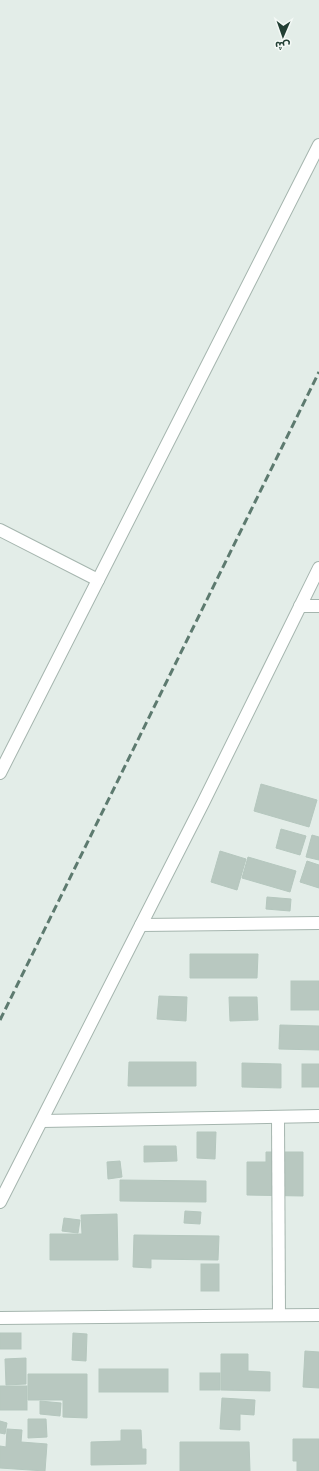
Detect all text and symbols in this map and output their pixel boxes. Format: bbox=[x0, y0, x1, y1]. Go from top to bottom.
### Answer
north arrow bbox=[263, 16, 303, 56]
text: ش bbox=[275, 39, 290, 52]

